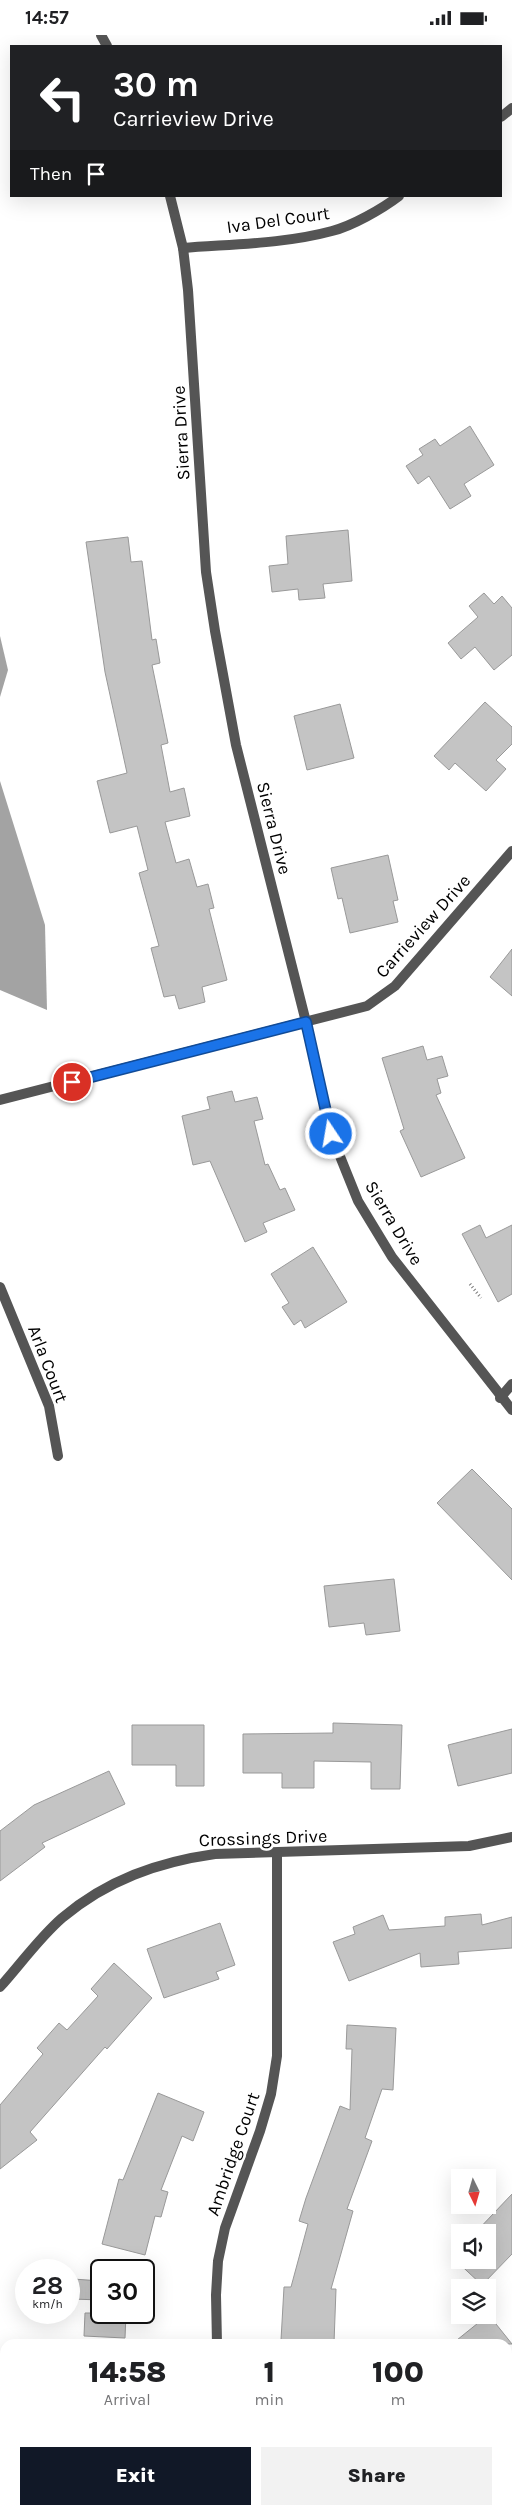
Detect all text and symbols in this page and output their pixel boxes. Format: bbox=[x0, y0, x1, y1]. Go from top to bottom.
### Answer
text: 14:57 bbox=[25, 7, 69, 29]
text: 30 m bbox=[113, 64, 199, 105]
icon: left bbox=[30, 65, 95, 130]
text: Carrieview Drive bbox=[113, 106, 274, 132]
icon: arrive bbox=[82, 160, 110, 188]
text: Then bbox=[30, 163, 72, 185]
street label: Iva Del Court bbox=[225, 202, 331, 238]
street label: Sierra Drive bbox=[168, 385, 194, 481]
street label: Sierra Drive bbox=[252, 779, 296, 877]
street label: Carrieview Drive bbox=[371, 870, 475, 982]
pin bbox=[51, 1061, 93, 1103]
icon: arrive bbox=[58, 1068, 86, 1096]
position arrow bbox=[304, 1107, 356, 1159]
street label: Sierra Drive bbox=[360, 1177, 428, 1269]
street label: Arla Court bbox=[23, 1322, 73, 1406]
street label: Crossings Drive bbox=[198, 1825, 328, 1851]
street label: Ambridge Court bbox=[202, 2089, 264, 2219]
north arrow bbox=[451, 2169, 496, 2214]
map controls bbox=[451, 2169, 496, 2324]
button: sound bbox=[451, 2224, 496, 2269]
speed limit sign: 30 bbox=[90, 2259, 155, 2324]
text: 28 bbox=[32, 2271, 63, 2300]
button: layers bbox=[451, 2279, 496, 2324]
text: km/h bbox=[32, 2297, 63, 2311]
text: 14:58 bbox=[88, 2354, 166, 2390]
text: 1 bbox=[263, 2354, 275, 2390]
text: 100 bbox=[372, 2354, 424, 2390]
text: Arrival bbox=[104, 2390, 151, 2409]
text: min bbox=[254, 2390, 284, 2409]
text: m bbox=[390, 2390, 405, 2409]
button: Exit bbox=[20, 2447, 251, 2505]
button: Share bbox=[261, 2447, 492, 2505]

